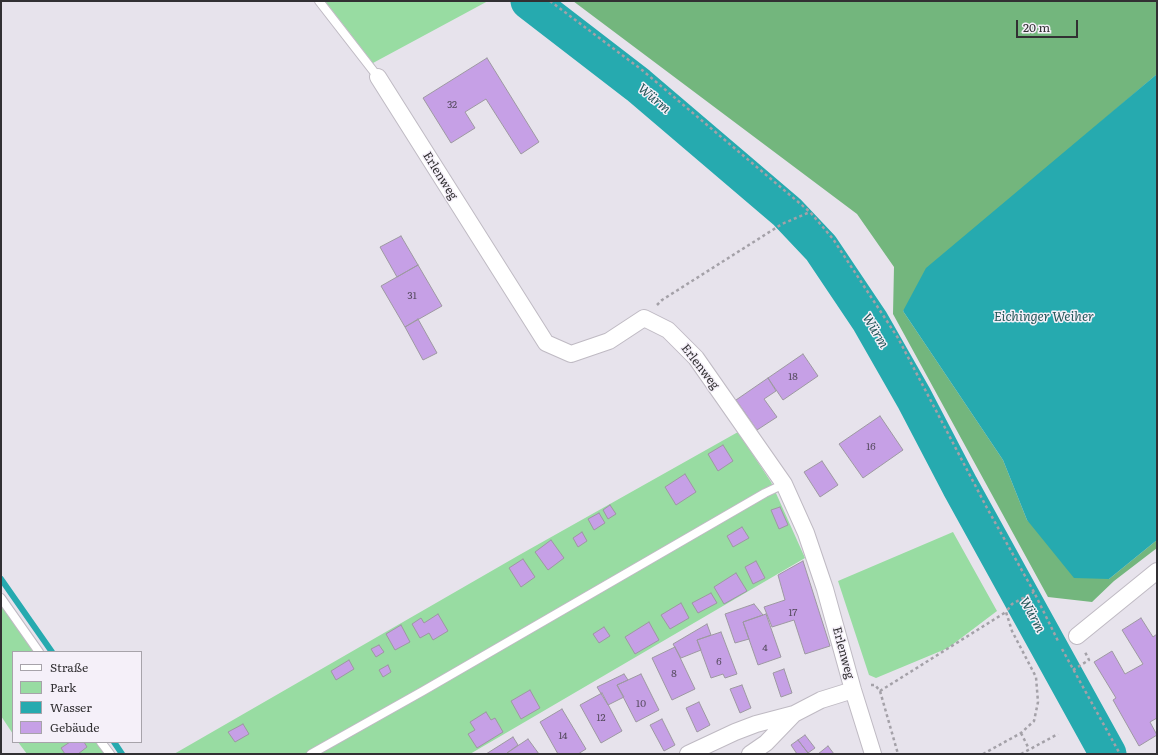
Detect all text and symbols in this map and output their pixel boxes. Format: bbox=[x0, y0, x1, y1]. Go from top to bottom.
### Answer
scale bar bbox=[1018, 12, 1080, 38]
text: 20 m bbox=[1023, 18, 1050, 36]
water label: Würm bbox=[635, 81, 673, 117]
house number: 32 bbox=[447, 99, 457, 111]
street label: Erlenweg bbox=[420, 149, 460, 203]
house number: 31 bbox=[407, 290, 417, 302]
water label: Eichinger Weiher bbox=[994, 309, 1094, 325]
water label: Würm bbox=[859, 311, 891, 351]
street label: Erlenweg bbox=[678, 341, 722, 393]
house number: 18 bbox=[788, 371, 798, 383]
house number: 16 bbox=[866, 441, 876, 453]
water label: Würm bbox=[1016, 595, 1048, 635]
house number: 17 bbox=[789, 607, 797, 619]
street label: Erlenweg bbox=[829, 625, 857, 681]
house number: 4 bbox=[762, 642, 768, 654]
legend bbox=[12, 651, 142, 743]
house number: 6 bbox=[716, 656, 722, 668]
text: Straße bbox=[50, 658, 88, 676]
house number: 8 bbox=[671, 668, 677, 680]
text: Park bbox=[50, 678, 76, 696]
text: Wasser bbox=[50, 698, 92, 716]
house number: 10 bbox=[636, 698, 646, 710]
house number: 12 bbox=[596, 712, 606, 724]
text: Gebäude bbox=[50, 718, 99, 736]
house number: 14 bbox=[558, 730, 568, 742]

